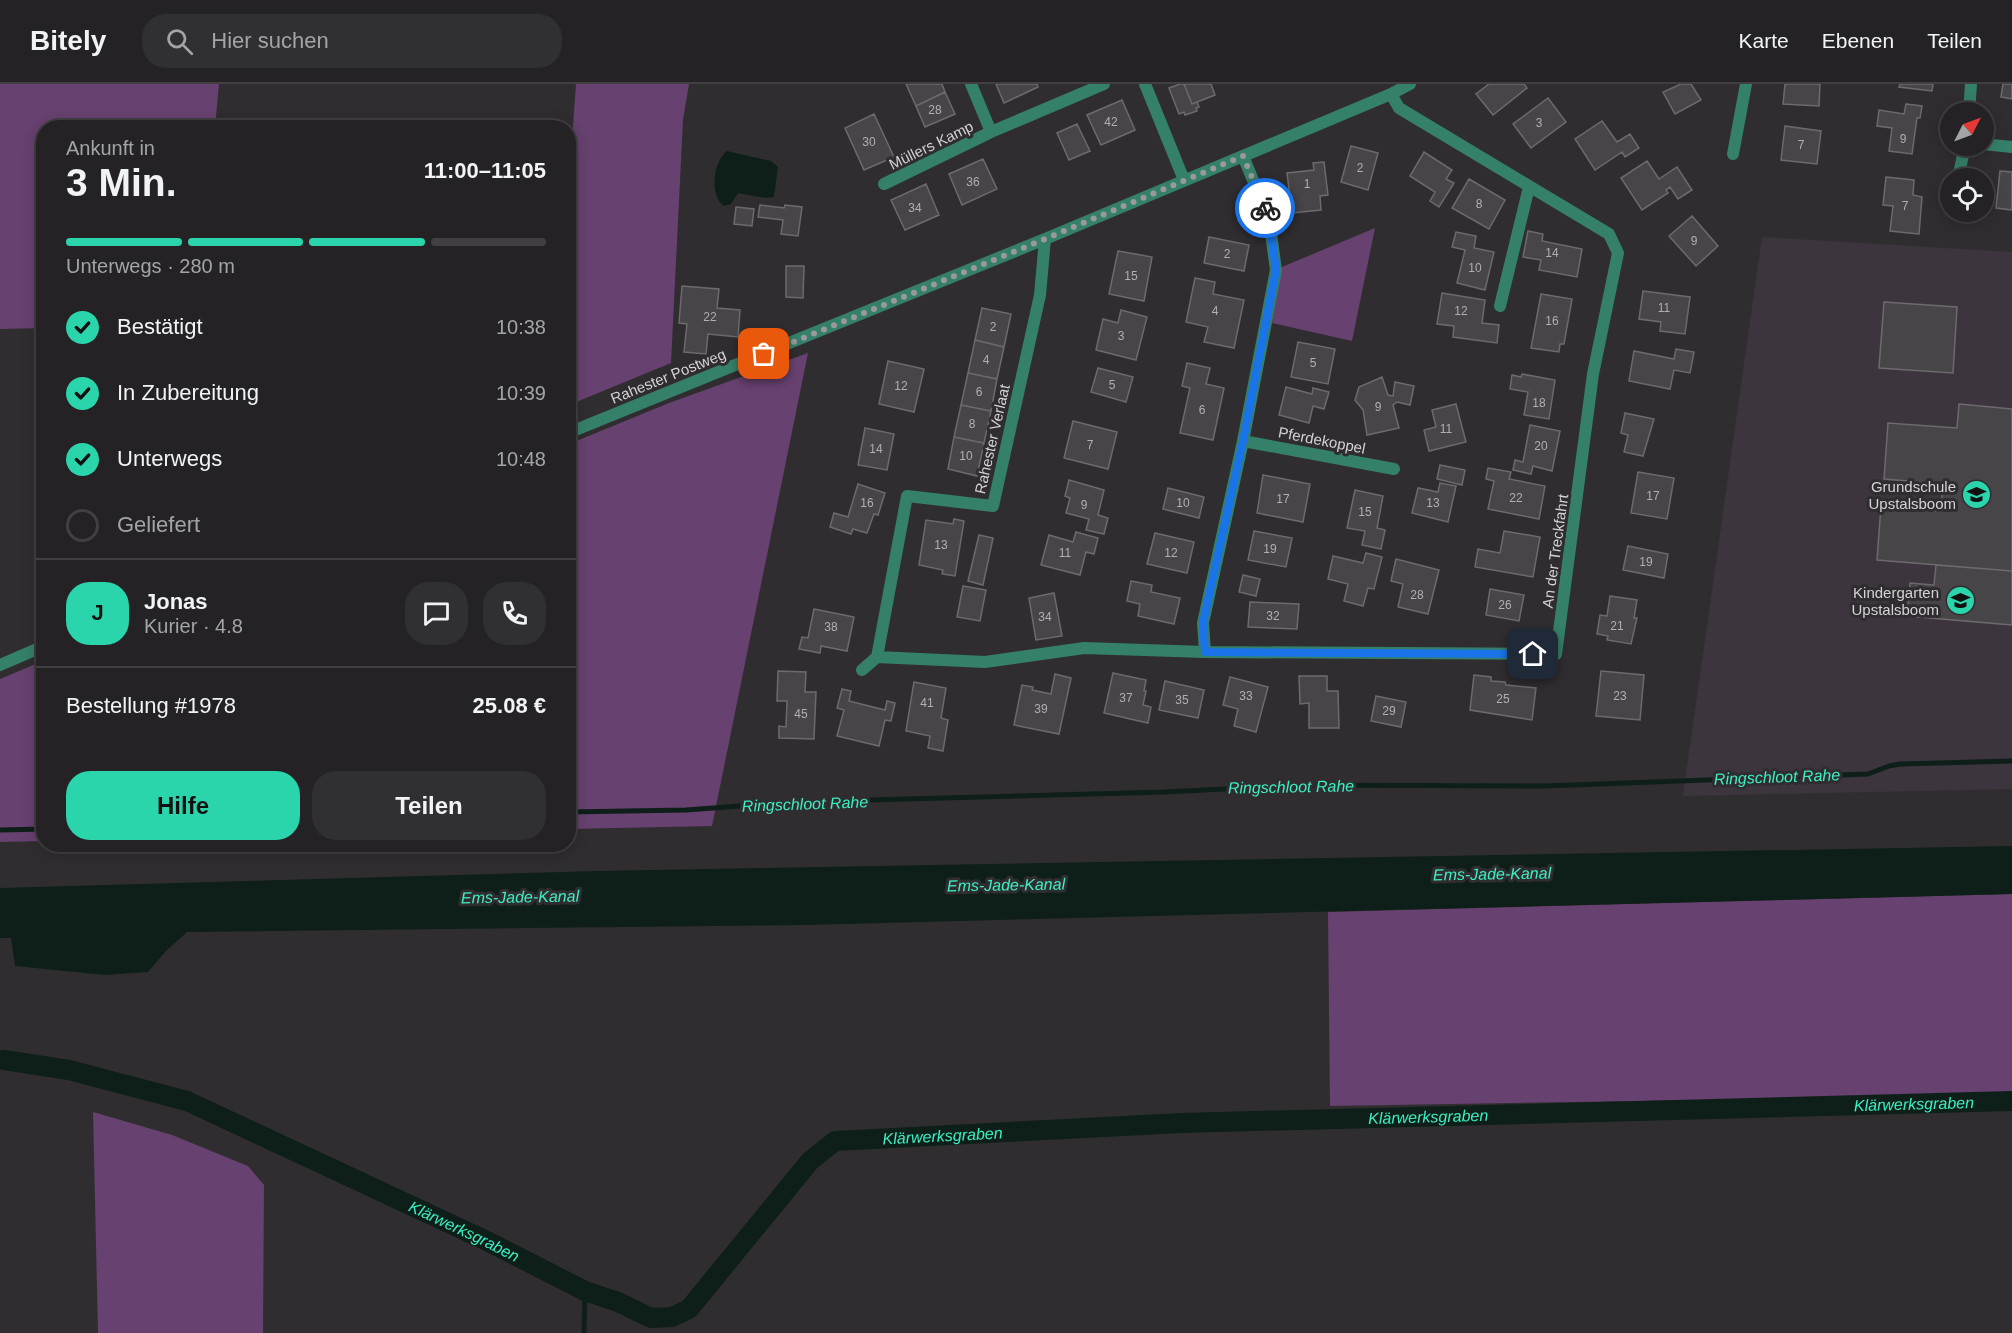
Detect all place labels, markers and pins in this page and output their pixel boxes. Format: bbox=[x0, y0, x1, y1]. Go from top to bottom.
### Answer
pin bbox=[738, 328, 789, 379]
place label: Grundschule Upstalsboom bbox=[1868, 478, 1956, 512]
school or university icon: Grundschule Upstalsboom bbox=[1961, 479, 1993, 511]
place label: Kindergarten Upstalsboom bbox=[1851, 584, 1939, 618]
school or university icon: Kindergarten Upstalsboom bbox=[1944, 585, 1976, 617]
pin bbox=[1507, 628, 1558, 679]

